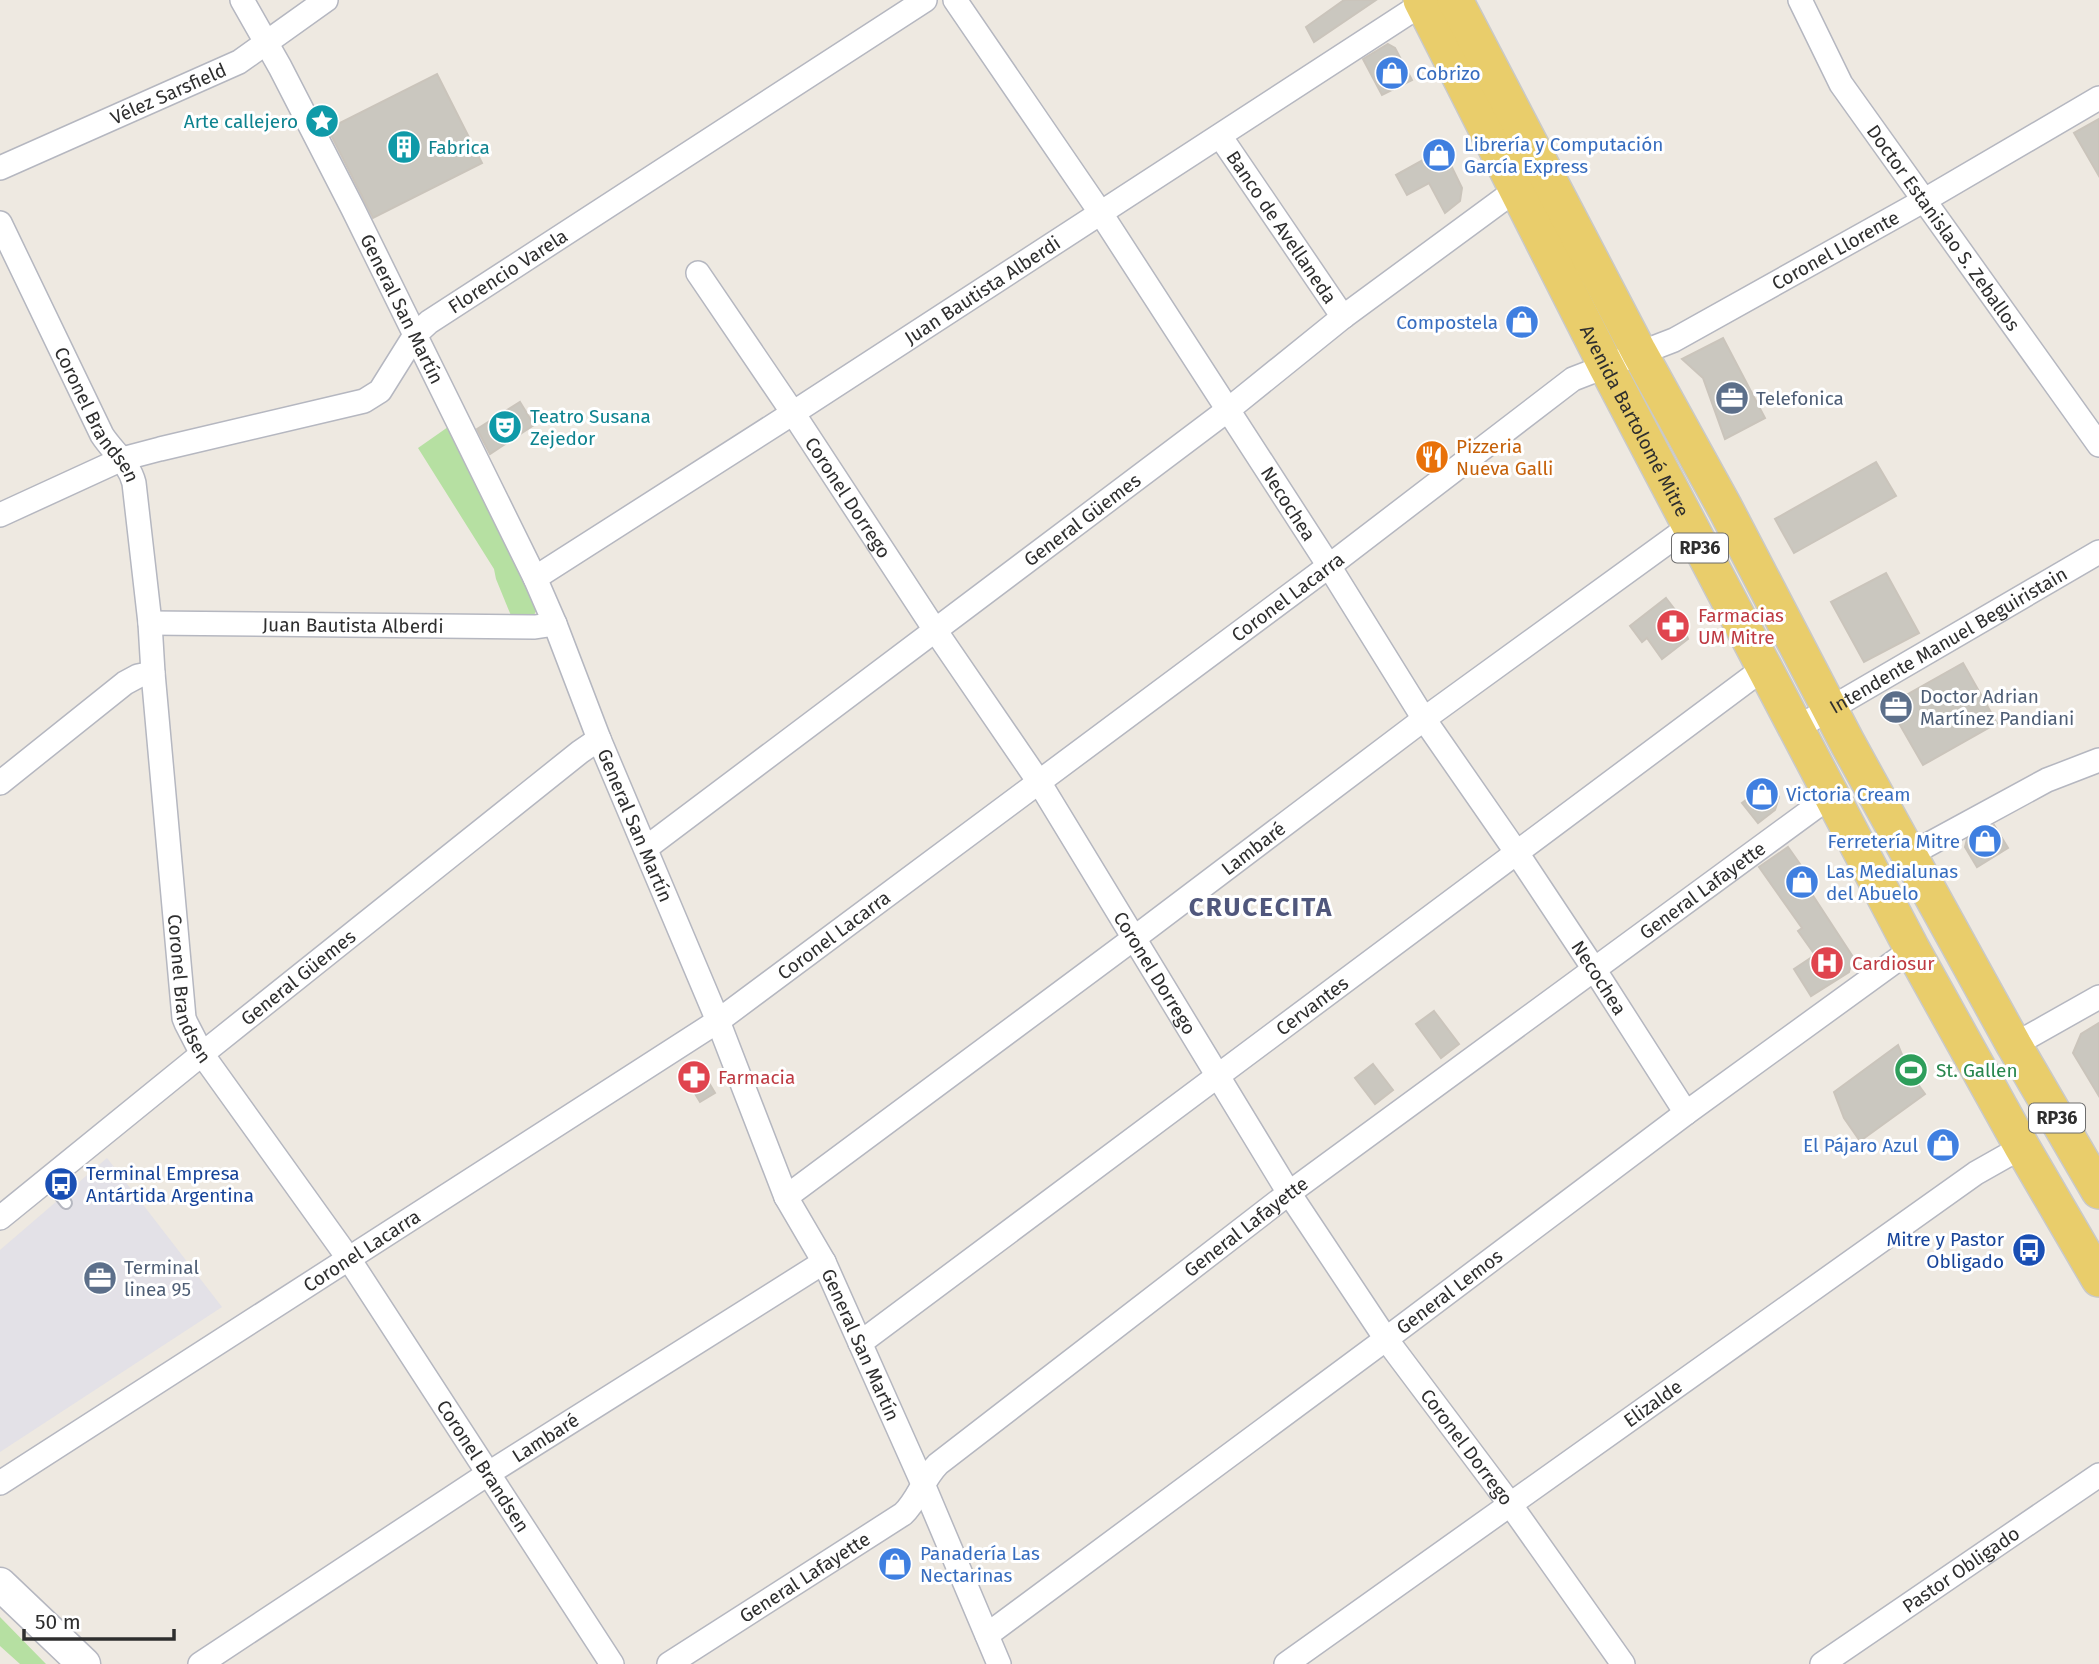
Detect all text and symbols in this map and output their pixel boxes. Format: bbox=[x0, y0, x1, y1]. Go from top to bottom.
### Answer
shop icon: Cobrizo bbox=[1373, 54, 1411, 92]
street label: Vélez Sarsfield bbox=[107, 58, 230, 129]
place label: Cobrizo bbox=[1416, 62, 1481, 85]
place icon: Arte callejero bbox=[303, 102, 341, 140]
place label: Arte callejero bbox=[184, 110, 298, 133]
street label: Doctor Estanislao S. Zeballos bbox=[1862, 120, 2025, 335]
building icon: Fabrica bbox=[385, 128, 423, 166]
place label: Librería y Computación García Express bbox=[1464, 133, 1663, 178]
place label: Fabrica bbox=[428, 136, 490, 159]
shop icon: Librería y Computación García Express bbox=[1420, 136, 1458, 174]
street label: Banco de Avellaneda bbox=[1222, 146, 1342, 308]
street label: Coronel Llorente bbox=[1768, 205, 1903, 295]
street label: Florencio Varela bbox=[444, 224, 572, 318]
street label: General San Martín bbox=[356, 230, 449, 387]
street label: Juan Bautista Alberdi bbox=[900, 231, 1064, 349]
shop icon: Compostela bbox=[1503, 303, 1541, 341]
place label: Compostela bbox=[1396, 311, 1498, 334]
street label: Avenida Bartolomé Mitre bbox=[1576, 321, 1694, 521]
street label: Coronel Brandsen bbox=[50, 343, 144, 485]
office icon: Telefonica bbox=[1713, 379, 1751, 417]
place label: Telefonica bbox=[1756, 387, 1844, 410]
place label: Teatro Susana Zejedor bbox=[530, 405, 651, 450]
theatre icon: Teatro Susana Zejedor bbox=[486, 408, 524, 446]
street label: Coronel Dorrego bbox=[800, 433, 896, 562]
place label: Pizzeria Nueva Galli bbox=[1456, 435, 1553, 480]
restaurant icon: Pizzeria Nueva Galli bbox=[1413, 438, 1451, 476]
street label: Necochea bbox=[1256, 462, 1321, 545]
street label: General Güemes bbox=[1019, 468, 1145, 571]
road number: RP36 bbox=[1672, 534, 1728, 562]
street label: Coronel Lacarra bbox=[1227, 547, 1348, 646]
street label: Intendente Manuel Beguiristain bbox=[1825, 562, 2071, 718]
place label: Farmacias UM Mitre bbox=[1698, 604, 1784, 649]
pharmacy icon: Farmacias UM Mitre bbox=[1654, 607, 1692, 645]
street label: Juan Bautista Alberdi bbox=[262, 613, 444, 638]
place label: Doctor Adrian Martínez Pandiani bbox=[1920, 685, 2074, 730]
office icon: Doctor Adrian Martínez Pandiani bbox=[1877, 688, 1915, 726]
street label: General San Martín bbox=[593, 745, 678, 905]
shop icon: Victoria Cream bbox=[1743, 775, 1781, 813]
place label: Victoria Cream bbox=[1786, 783, 1911, 806]
street label: Lambaré bbox=[1216, 817, 1290, 880]
shop icon: Ferretería Mitre bbox=[1966, 822, 2004, 860]
place label: Ferretería Mitre bbox=[1827, 830, 1960, 853]
street label: General Lafayette bbox=[1635, 836, 1770, 944]
place label: Las Medialunas del Abuelo bbox=[1826, 860, 1958, 905]
shop icon: Las Medialunas del Abuelo bbox=[1783, 863, 1821, 901]
street label: Coronel Lacarra bbox=[773, 885, 895, 984]
district label: CRUCECITA bbox=[1189, 892, 1333, 923]
street label: Coronel Dorrego bbox=[1109, 907, 1201, 1039]
street label: Coronel Brandsen bbox=[163, 913, 216, 1067]
street label: General Güemes bbox=[236, 925, 360, 1030]
street label: Necochea bbox=[1567, 936, 1632, 1019]
hospital icon: Cardiosur bbox=[1808, 944, 1846, 982]
place label: Cardiosur bbox=[1852, 952, 1935, 975]
street label: Cervantes bbox=[1271, 971, 1353, 1040]
sports icon: St. Gallen bbox=[1892, 1051, 1930, 1089]
pharmacy icon: Farmacia bbox=[675, 1058, 713, 1096]
place label: St. Gallen bbox=[1936, 1059, 2018, 1082]
place label: Farmacia bbox=[718, 1066, 795, 1089]
road number: RP36 bbox=[2029, 1104, 2085, 1133]
shop icon: El Pájaro Azul bbox=[1924, 1126, 1962, 1164]
place label: El Pájaro Azul bbox=[1803, 1134, 1918, 1157]
place label: Terminal Empresa Antártida Argentina bbox=[86, 1162, 254, 1207]
bus stop icon: Terminal Empresa Antártida Argentina bbox=[42, 1165, 80, 1203]
street label: General Lafayette bbox=[1179, 1172, 1312, 1281]
street label: Coronel Lacarra bbox=[299, 1204, 424, 1296]
place label: Mitre y Pastor Obligado bbox=[1886, 1228, 2005, 1273]
bus stop icon: Mitre y Pastor Obligado bbox=[2010, 1231, 2048, 1269]
street label: General Lemos bbox=[1392, 1244, 1507, 1339]
place label: Terminal linea 95 bbox=[124, 1256, 199, 1301]
office icon: Terminal linea 95 bbox=[81, 1259, 119, 1297]
street label: General San Martín bbox=[817, 1265, 905, 1424]
street label: Elizalde bbox=[1619, 1374, 1686, 1432]
street label: Coronel Dorrego bbox=[1416, 1384, 1518, 1510]
street label: Coronel Brandsen bbox=[432, 1396, 535, 1536]
street label: Lambaré bbox=[508, 1408, 583, 1467]
street label: Pastor Obligado bbox=[1898, 1521, 2024, 1617]
street label: General Lafayette bbox=[735, 1527, 874, 1627]
place label: Panadería Las Nectarinas bbox=[920, 1542, 1040, 1587]
shop icon: Panadería Las Nectarinas bbox=[876, 1545, 914, 1583]
scale bar bbox=[24, 1598, 175, 1642]
text: 50 m bbox=[35, 1609, 81, 1635]

